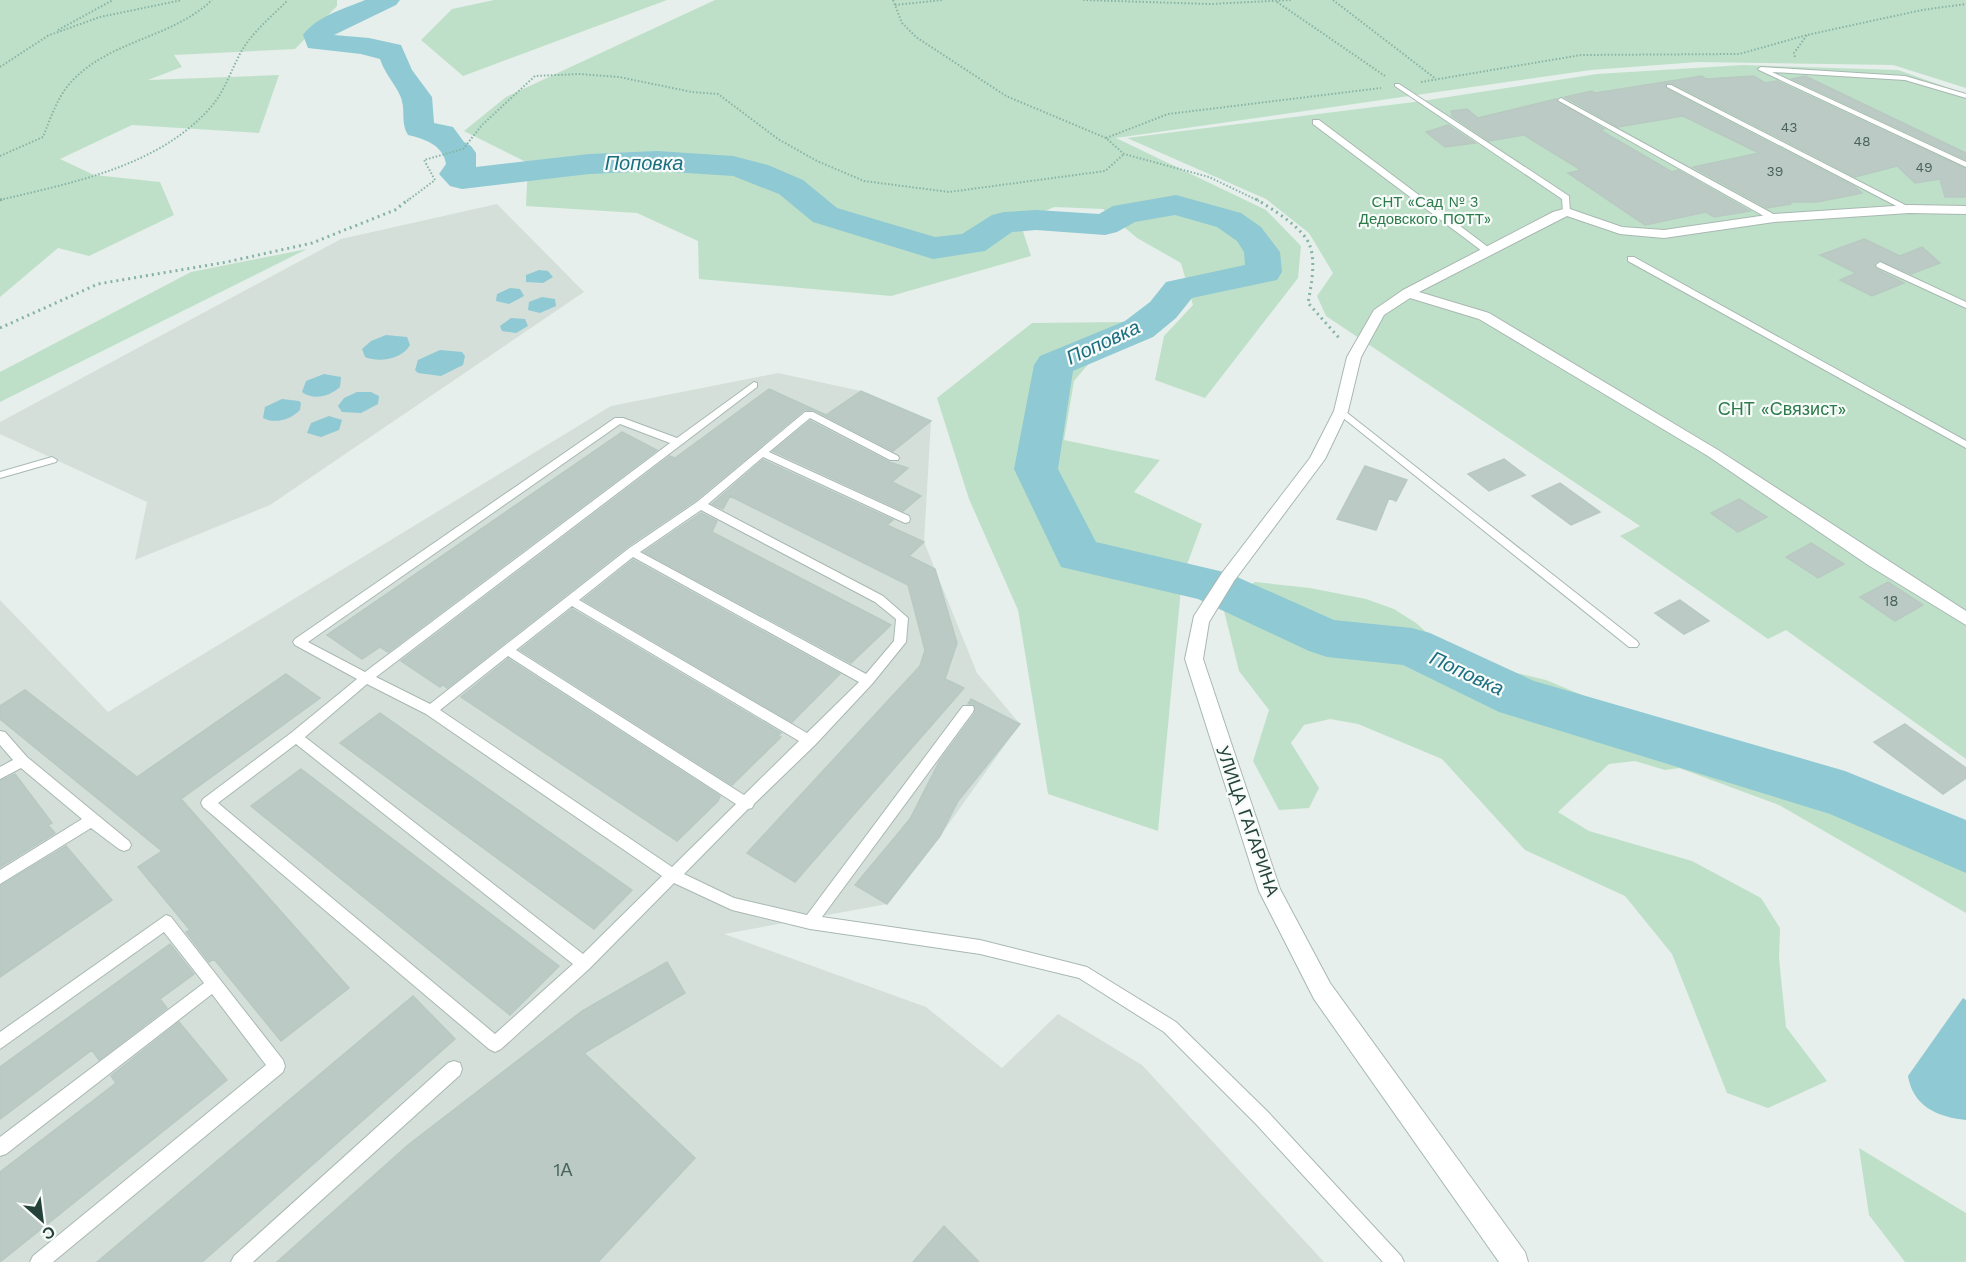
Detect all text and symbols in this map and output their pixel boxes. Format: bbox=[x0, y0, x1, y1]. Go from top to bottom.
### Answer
house number: 43 bbox=[1781, 119, 1797, 135]
house number: 48 bbox=[1853, 133, 1871, 149]
water label: Поповка bbox=[605, 151, 683, 175]
house number: 49 bbox=[1915, 159, 1933, 175]
house number: 39 bbox=[1767, 163, 1783, 179]
park label: СНТ «Сад № 3 Дедовского ПОТТ» bbox=[1359, 193, 1491, 228]
water label: Поповка bbox=[1062, 314, 1144, 370]
park label: СНТ «Связист» bbox=[1718, 398, 1846, 419]
house number: 18 bbox=[1883, 592, 1899, 610]
water label: Поповка bbox=[1426, 645, 1508, 701]
street label: УЛИЦА ГАГАРИНА bbox=[1212, 743, 1284, 899]
house number: 1А bbox=[553, 1159, 573, 1180]
north arrow bbox=[12, 1190, 72, 1250]
text: С bbox=[39, 1222, 58, 1244]

